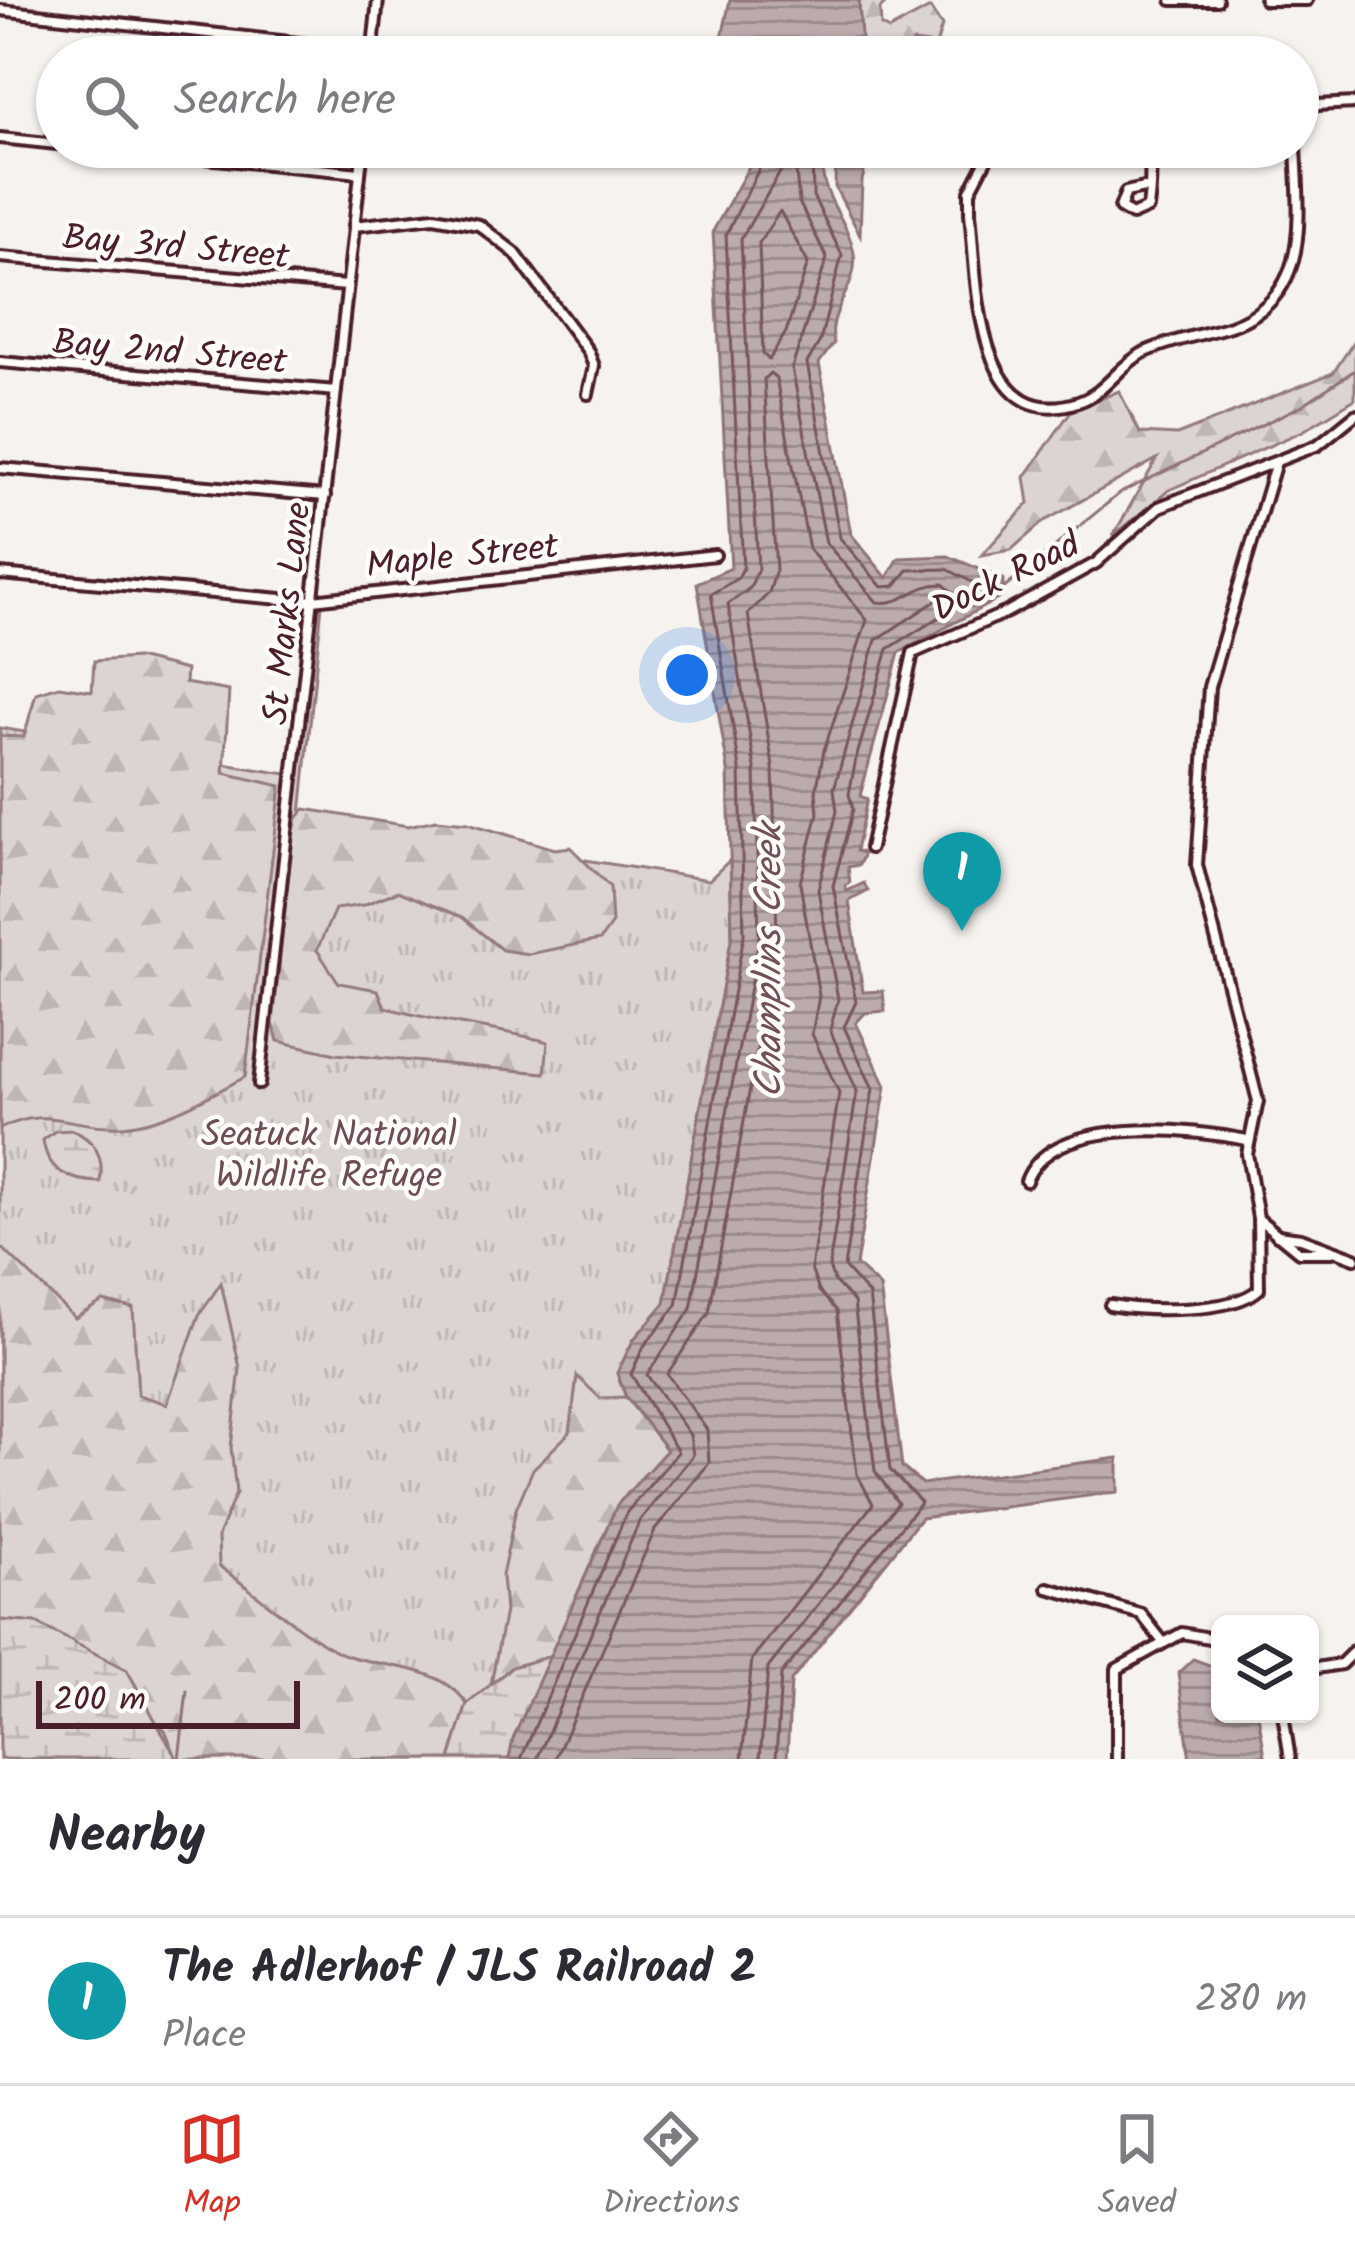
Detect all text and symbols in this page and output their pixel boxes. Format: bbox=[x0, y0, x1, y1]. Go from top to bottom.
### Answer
search box bbox=[36, 36, 1319, 168]
text: Search here bbox=[174, 66, 396, 138]
icon: search bbox=[78, 69, 144, 135]
street label: Bay 3rd Street bbox=[60, 210, 292, 287]
street label: Bay 2nd Street bbox=[50, 315, 290, 392]
street label: St Marks Lane bbox=[248, 499, 328, 727]
street label: Dock Road bbox=[923, 517, 1091, 639]
street label: Maple Street bbox=[363, 519, 563, 596]
your location bbox=[657, 645, 717, 705]
water label: Champlins Creek bbox=[740, 818, 802, 1098]
pin: 1 bbox=[923, 832, 1001, 931]
park label: Seatuck National Wildlife Refuge bbox=[201, 1108, 457, 1206]
map controls bbox=[1211, 1615, 1319, 1723]
button: layers bbox=[1211, 1615, 1319, 1723]
scale bar bbox=[36, 1675, 300, 1728]
text: 200 m bbox=[54, 1675, 146, 1728]
text: Nearby bbox=[48, 1797, 205, 1878]
text: The Adlerhof / JLS Railroad 2 bbox=[162, 1934, 757, 2006]
text: 1 bbox=[81, 1970, 93, 2032]
text: 280 m bbox=[1195, 1970, 1307, 2032]
text: Place bbox=[162, 2006, 246, 2068]
tab: Map bbox=[179, 2106, 245, 2231]
tab: Directions bbox=[603, 2106, 740, 2231]
tab: Saved bbox=[1098, 2106, 1176, 2231]

